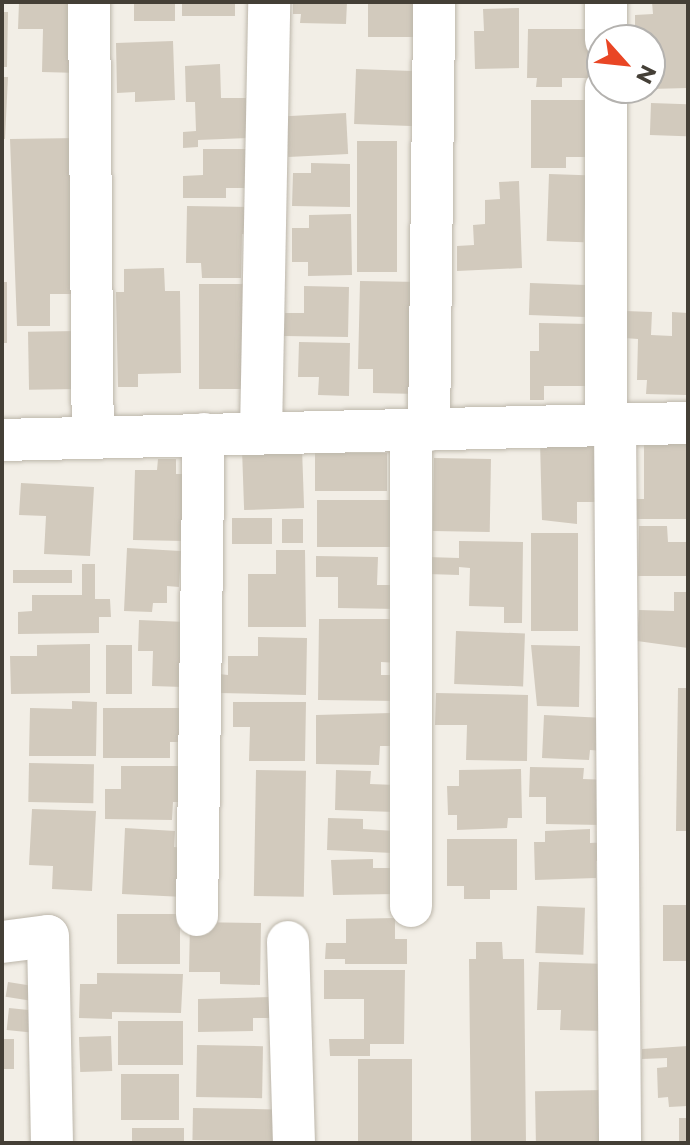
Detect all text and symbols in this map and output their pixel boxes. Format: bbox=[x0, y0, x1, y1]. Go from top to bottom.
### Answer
north arrow bbox=[586, 24, 666, 104]
text: N bbox=[630, 60, 662, 88]

